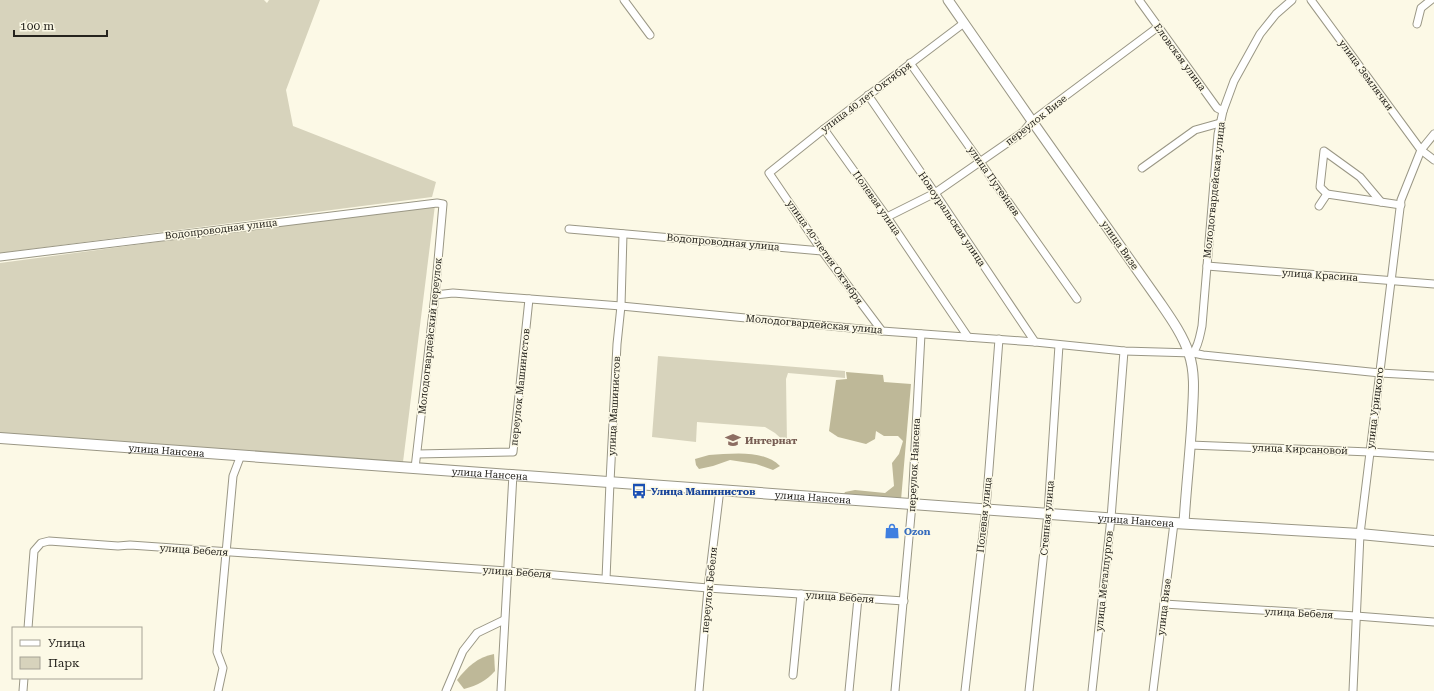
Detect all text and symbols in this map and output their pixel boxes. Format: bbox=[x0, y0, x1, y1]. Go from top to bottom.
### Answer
scale bar bbox=[14, 12, 107, 38]
text: 100 m bbox=[20, 19, 54, 33]
street label: Еловская улица bbox=[1152, 21, 1208, 93]
street label: улица Землячки bbox=[1337, 37, 1396, 113]
street label: улица 40 лет Октября bbox=[819, 59, 914, 135]
street label: переулок Визе bbox=[1003, 92, 1069, 147]
street label: Молодогвардейская улица bbox=[1201, 121, 1227, 259]
street label: улица Путейцев bbox=[966, 144, 1022, 218]
street label: Полевая улица bbox=[851, 169, 904, 238]
street label: Новоуральская улица bbox=[916, 170, 988, 269]
street label: улица 40-летия Октября bbox=[785, 198, 865, 306]
street label: Водопроводная улица bbox=[164, 217, 278, 241]
street label: улица Визе bbox=[1099, 218, 1141, 272]
street label: Водопроводная улица bbox=[666, 232, 780, 252]
street label: Молодогвардейский переулок bbox=[416, 256, 444, 415]
street label: улица Красина bbox=[1282, 267, 1359, 283]
street label: Молодогвардейская улица bbox=[745, 313, 883, 336]
street label: переулок Машинистов bbox=[508, 328, 532, 446]
street label: улица Машинистов bbox=[606, 356, 622, 456]
street label: улица Урицкого bbox=[1365, 366, 1385, 450]
street label: переулок Нансена bbox=[906, 417, 922, 512]
school or university icon: Интернат bbox=[724, 431, 742, 449]
place label: Интернат bbox=[745, 435, 797, 446]
street label: улица Нансена bbox=[128, 442, 206, 458]
street label: улица Кирсановой bbox=[1252, 442, 1348, 456]
street label: улица Нансена bbox=[451, 465, 529, 482]
street label: Полевая улица bbox=[975, 476, 993, 553]
street label: Степная улица bbox=[1038, 479, 1056, 556]
bus stop icon: Улица Машинистов bbox=[630, 482, 648, 500]
place label: Улица Машинистов bbox=[651, 486, 756, 497]
street label: улица Нансена bbox=[774, 489, 852, 505]
street label: улица Нансена bbox=[1098, 512, 1175, 529]
shop icon: Ozon bbox=[883, 522, 901, 540]
place label: Ozon bbox=[904, 526, 931, 537]
street label: улица Металлургов bbox=[1093, 530, 1115, 632]
street label: улица Бебеля bbox=[159, 542, 229, 558]
street label: переулок Бебеля bbox=[699, 546, 719, 634]
street label: улица Бебеля bbox=[482, 564, 552, 580]
street label: улица Визе bbox=[1155, 577, 1173, 636]
street label: улица Бебеля bbox=[805, 589, 875, 605]
street label: улица Бебеля bbox=[1264, 606, 1334, 620]
legend bbox=[12, 627, 142, 679]
text: Улица bbox=[48, 636, 86, 650]
text: Парк bbox=[48, 656, 80, 670]

